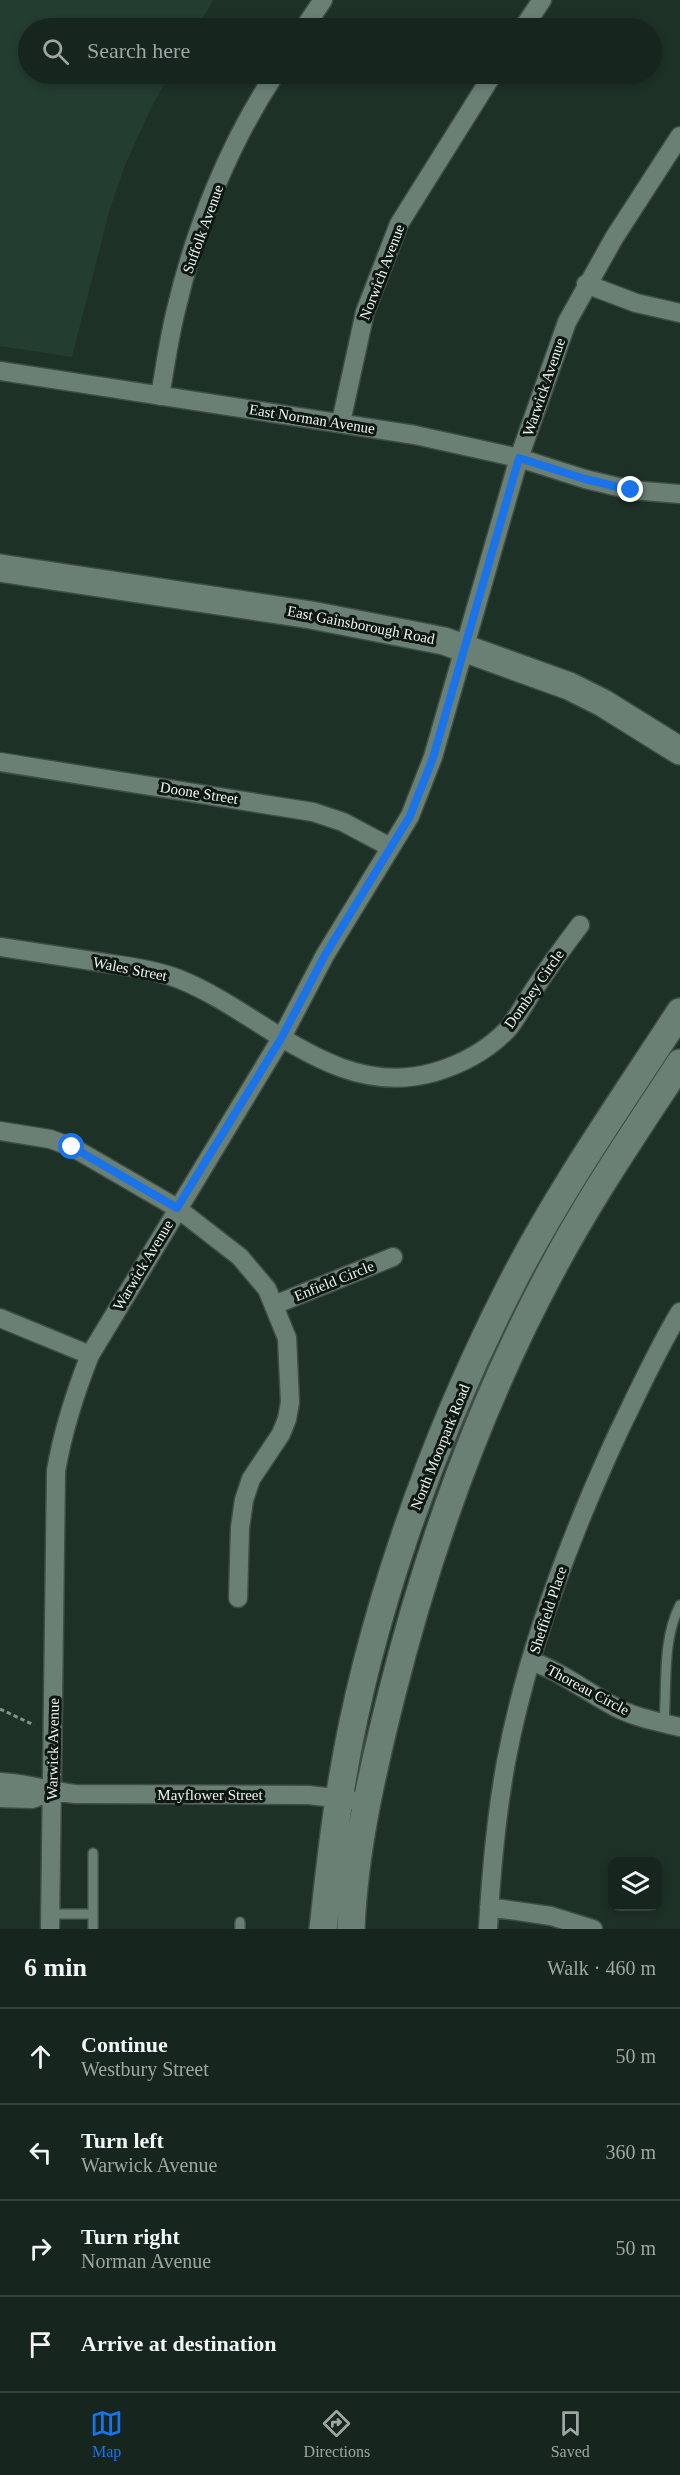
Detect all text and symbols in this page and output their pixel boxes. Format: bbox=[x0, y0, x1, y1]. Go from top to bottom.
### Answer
search box bbox=[18, 18, 662, 84]
icon: search bbox=[39, 35, 72, 68]
text: Search here bbox=[87, 38, 190, 63]
street label: Suffolk Avenue bbox=[180, 182, 227, 276]
street label: Norwich Avenue bbox=[356, 222, 408, 322]
street label: Warwick Avenue bbox=[520, 336, 568, 438]
street label: East Norman Avenue bbox=[248, 401, 376, 437]
route end bbox=[617, 476, 643, 502]
street label: East Gainsborough Road bbox=[286, 603, 437, 647]
street label: Doone Street bbox=[159, 779, 240, 807]
street label: Dombey Circle bbox=[501, 946, 567, 1031]
street label: Wales Street bbox=[92, 954, 169, 984]
route start bbox=[58, 1133, 84, 1159]
street label: Warwick Avenue bbox=[110, 1217, 176, 1313]
street label: Enfield Circle bbox=[292, 1258, 377, 1304]
street label: North Moorpark Road bbox=[407, 1381, 473, 1512]
street label: Sheffield Place bbox=[526, 1564, 570, 1656]
street label: Thoreau Circle bbox=[544, 1662, 632, 1718]
street label: Warwick Avenue bbox=[44, 1697, 62, 1800]
street label: Mayflower Street bbox=[157, 1787, 264, 1803]
map controls bbox=[608, 1857, 662, 1911]
button: layers bbox=[608, 1857, 662, 1911]
text: 6 min bbox=[24, 1953, 87, 1982]
text: Walk · 460 m bbox=[547, 1957, 656, 1979]
text: Continue bbox=[81, 2032, 168, 2057]
icon: ahead bbox=[24, 2040, 57, 2073]
text: 50 m bbox=[615, 2045, 656, 2067]
text: Westbury Street bbox=[81, 2058, 209, 2080]
text: Turn left bbox=[81, 2128, 164, 2153]
icon: left bbox=[24, 2136, 57, 2169]
text: 360 m bbox=[605, 2141, 656, 2163]
text: Warwick Avenue bbox=[81, 2154, 217, 2176]
text: Turn right bbox=[81, 2224, 180, 2249]
icon: right bbox=[24, 2232, 57, 2265]
text: 50 m bbox=[615, 2237, 656, 2259]
text: Norman Avenue bbox=[81, 2250, 211, 2272]
icon: arrive bbox=[24, 2328, 57, 2361]
text: Arrive at destination bbox=[81, 2331, 277, 2356]
tab: Map bbox=[90, 2407, 123, 2461]
tab: Directions bbox=[304, 2407, 370, 2461]
tab: Saved bbox=[551, 2407, 590, 2461]

